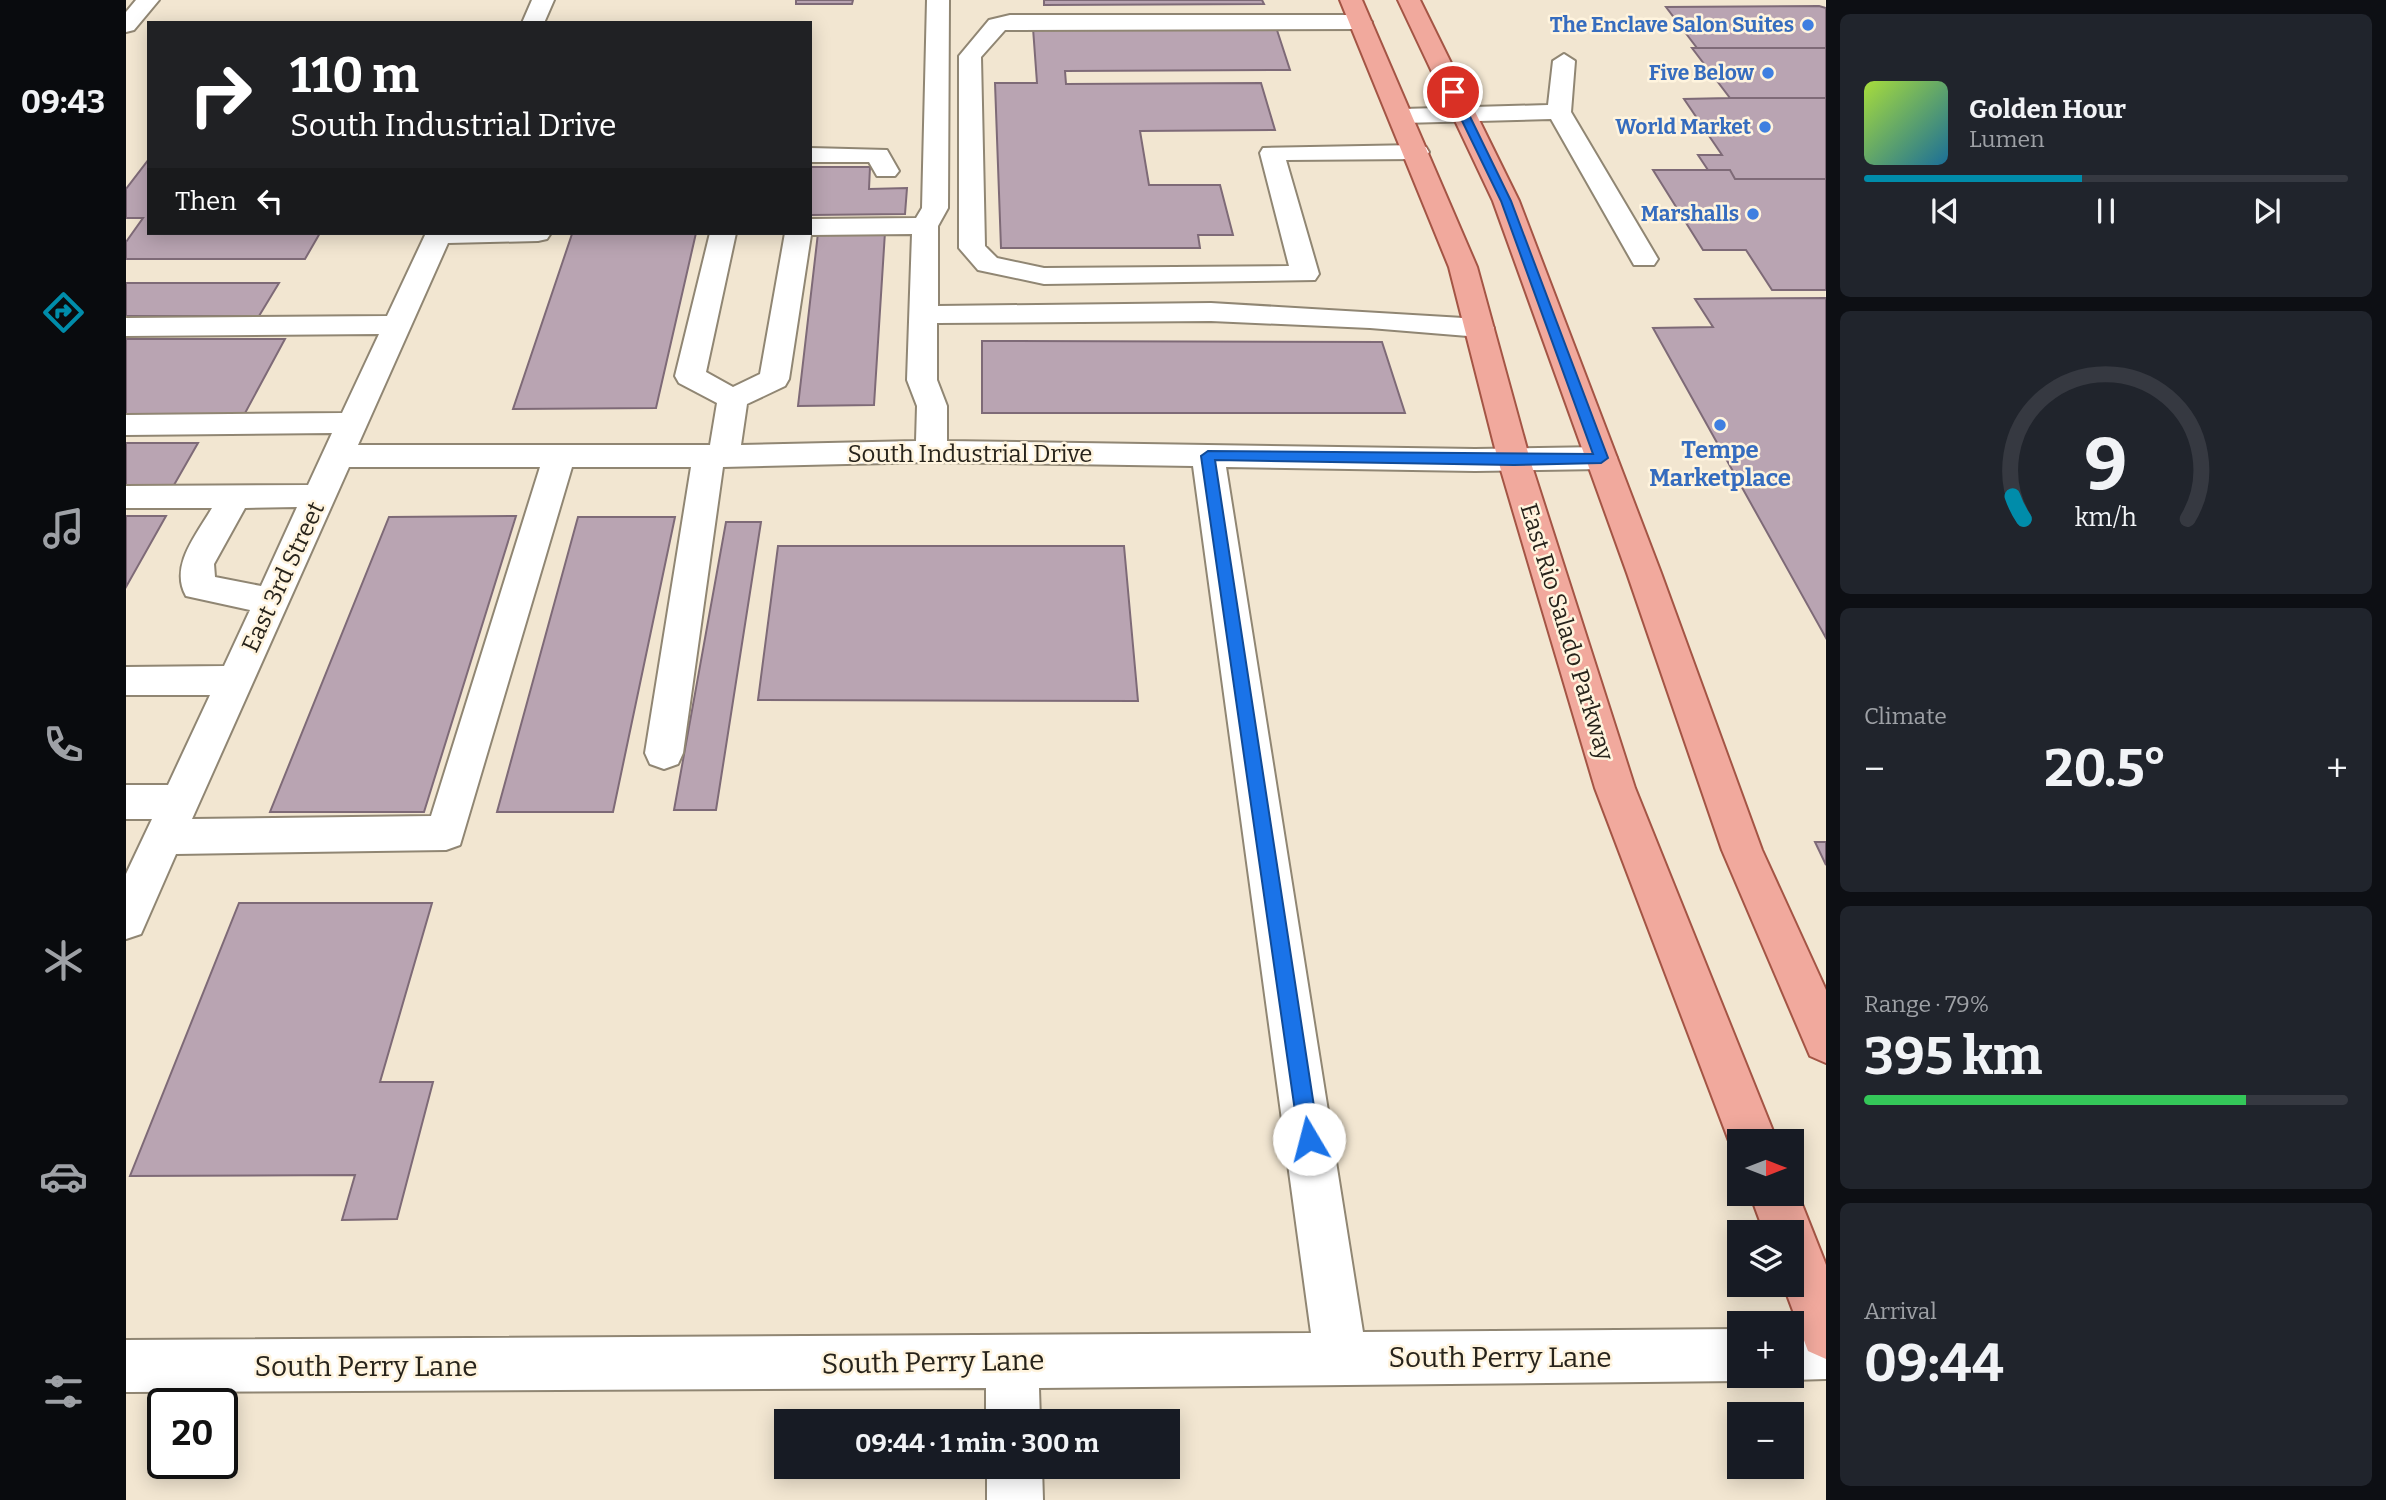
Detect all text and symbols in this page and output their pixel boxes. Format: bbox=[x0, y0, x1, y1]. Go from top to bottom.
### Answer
place label: The Enclave Salon Suites bbox=[1550, 12, 1794, 38]
marker: The Enclave Salon Suites bbox=[1800, 17, 1816, 33]
text: 110 m bbox=[290, 46, 419, 105]
icon: right bbox=[175, 49, 266, 140]
place label: Five Below bbox=[1649, 60, 1755, 86]
pin bbox=[1423, 62, 1483, 122]
marker: Five Below bbox=[1760, 65, 1776, 81]
icon: arrive bbox=[1434, 73, 1472, 111]
text: 09:43 bbox=[21, 83, 105, 121]
text: Golden Hour bbox=[1969, 94, 2126, 125]
text: South Industrial Drive bbox=[290, 106, 617, 144]
place label: World Market bbox=[1615, 114, 1752, 140]
marker: World Market bbox=[1757, 119, 1773, 135]
text: Lumen bbox=[1969, 125, 2045, 153]
icon: left bbox=[251, 182, 289, 220]
text: Then bbox=[175, 186, 237, 217]
icon: previous bbox=[1926, 192, 1964, 230]
icon: pause bbox=[2087, 192, 2125, 230]
icon: next bbox=[2248, 192, 2286, 230]
place label: Marshalls bbox=[1641, 201, 1739, 227]
marker: Marshalls bbox=[1745, 206, 1761, 222]
icon: directions bbox=[39, 288, 88, 337]
marker: Tempe Marketplace bbox=[1712, 417, 1728, 433]
text: 9 bbox=[2084, 421, 2128, 508]
place label: Tempe Marketplace bbox=[1649, 436, 1791, 492]
street label: South Industrial Drive bbox=[848, 440, 1092, 468]
street label: East 3rd Street bbox=[236, 497, 330, 657]
street label: East Rio Salado Parkway bbox=[1515, 500, 1620, 764]
text: km/h bbox=[2075, 503, 2137, 533]
icon: music bbox=[39, 504, 88, 553]
text: Climate bbox=[1864, 702, 1947, 730]
icon: phone bbox=[39, 720, 88, 769]
text: 20.5° bbox=[2044, 737, 2167, 800]
text: − bbox=[1864, 746, 1885, 792]
text: + bbox=[2326, 746, 2348, 792]
icon: climate bbox=[39, 936, 88, 985]
text: Range · 79% bbox=[1864, 990, 1989, 1018]
text: 395 km bbox=[1864, 1025, 2042, 1088]
position arrow bbox=[1272, 1102, 1346, 1176]
north arrow bbox=[1727, 1129, 1804, 1206]
map controls bbox=[1727, 1129, 1804, 1479]
icon: car bbox=[39, 1152, 88, 1201]
button: layers bbox=[1727, 1220, 1804, 1297]
text: Arrival bbox=[1864, 1297, 1937, 1325]
button: + bbox=[1727, 1311, 1804, 1388]
text: 09:44 bbox=[1864, 1332, 2004, 1395]
street label: South Perry Lane bbox=[1389, 1341, 1611, 1374]
street label: South Perry Lane bbox=[821, 1344, 1045, 1380]
street label: South Perry Lane bbox=[255, 1350, 477, 1383]
icon: filters bbox=[39, 1367, 88, 1416]
speed limit sign: 20 bbox=[147, 1388, 238, 1479]
button: − bbox=[1727, 1402, 1804, 1479]
text: 09:44 · 1 min · 300 m bbox=[855, 1428, 1099, 1459]

